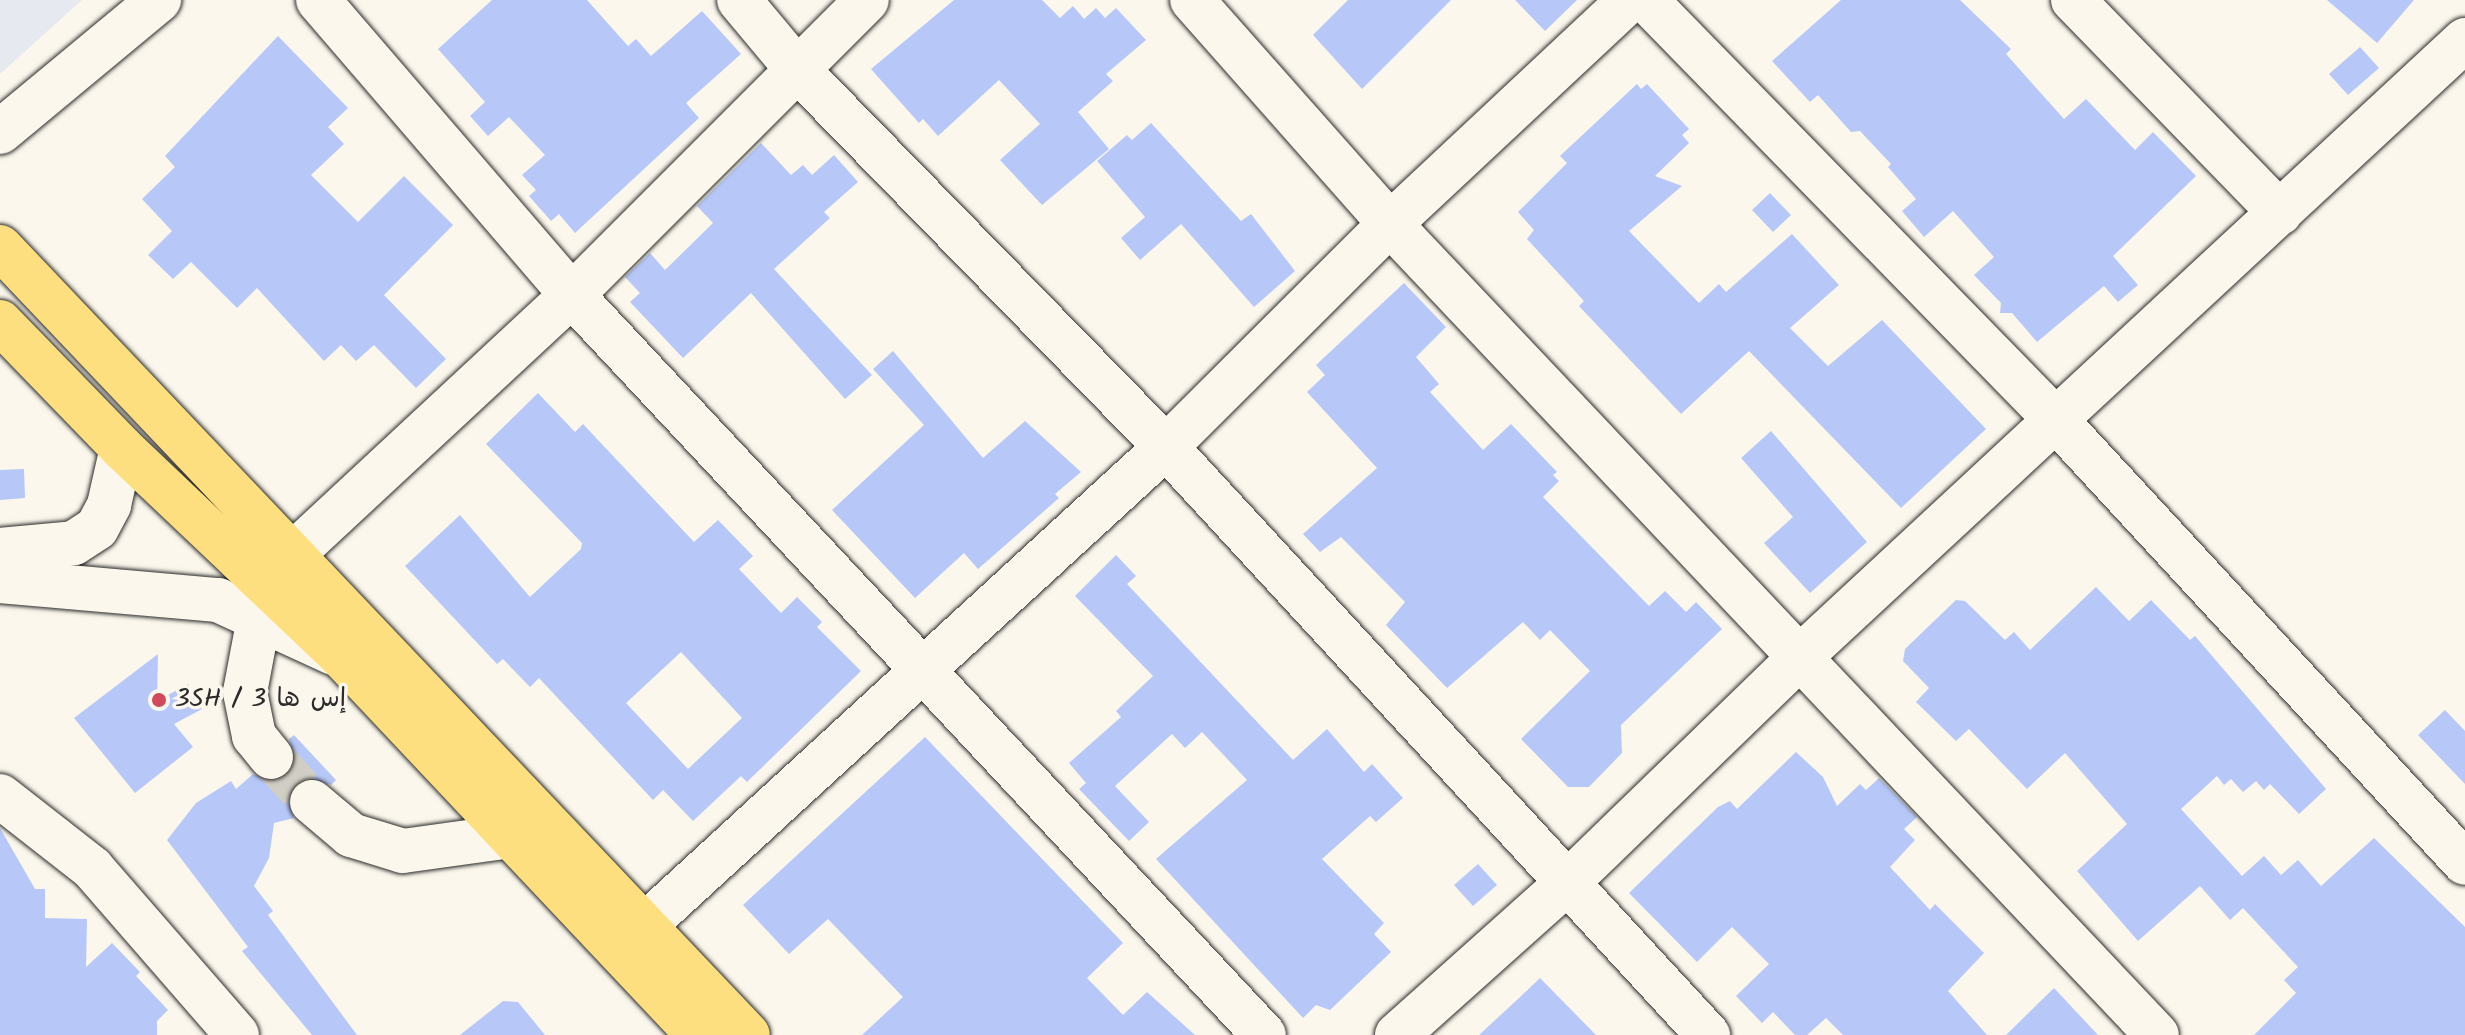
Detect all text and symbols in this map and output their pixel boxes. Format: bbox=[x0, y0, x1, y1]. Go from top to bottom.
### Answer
place label: 3SH / 3 إس ها bbox=[175, 684, 346, 716]
marker: 3SH / 3 إس ها bbox=[150, 691, 168, 709]

